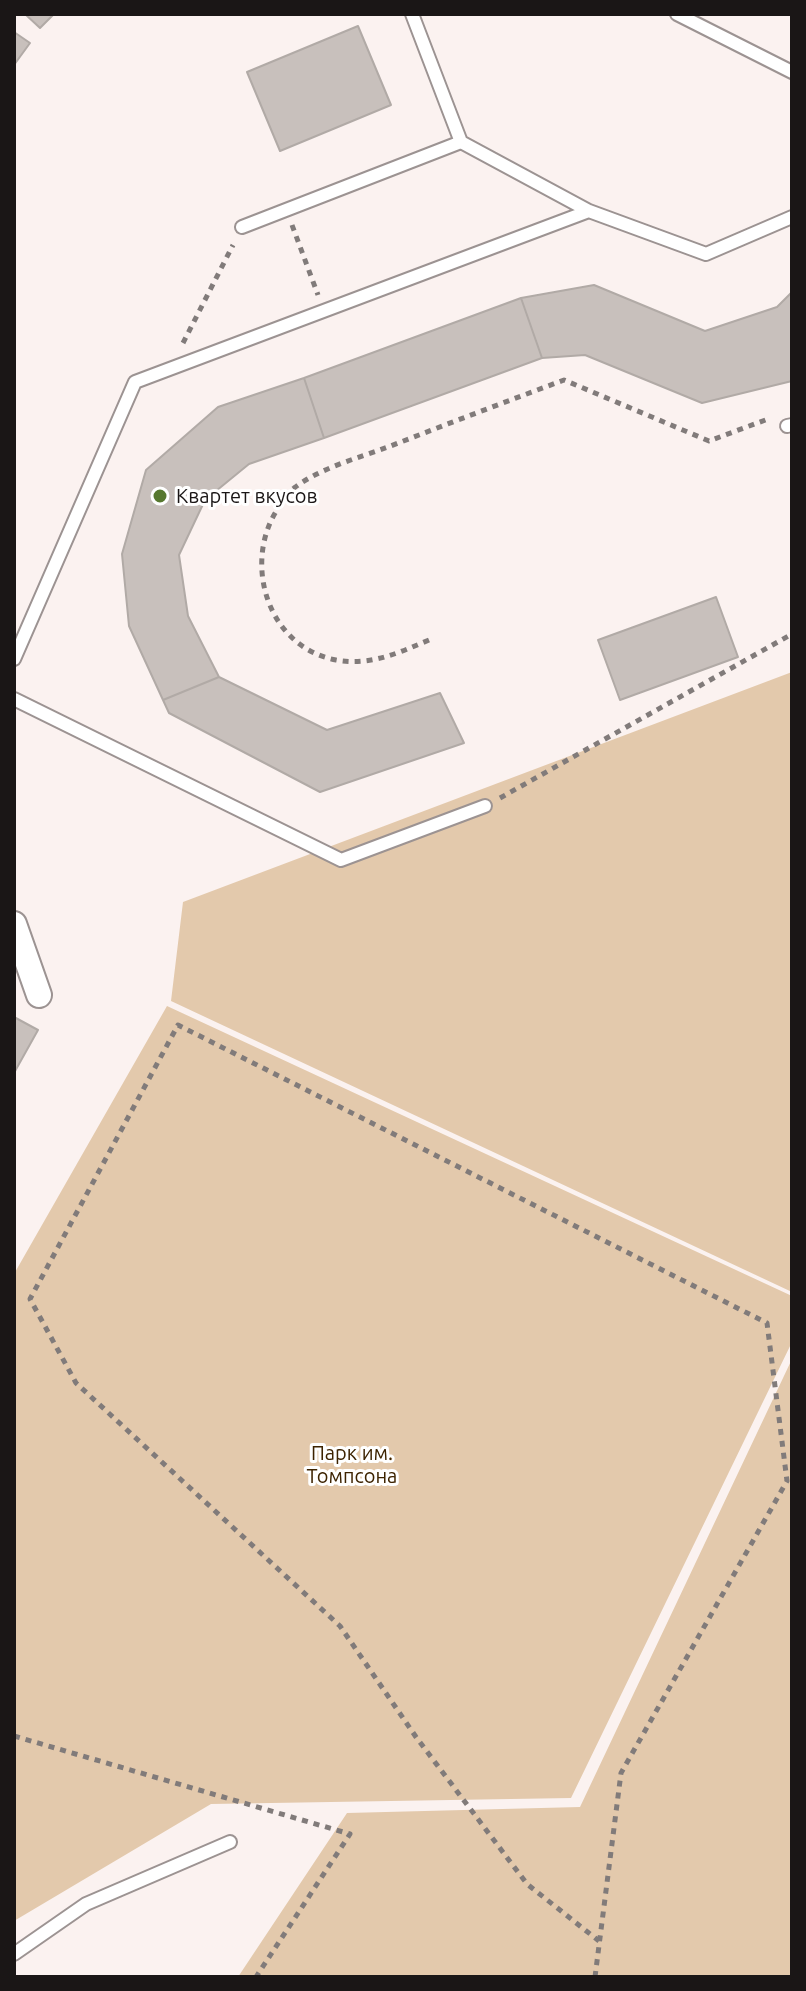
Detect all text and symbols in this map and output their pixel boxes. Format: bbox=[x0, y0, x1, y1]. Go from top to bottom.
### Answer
place label: Квартет вкусов bbox=[176, 484, 318, 508]
marker: Квартет вкусов bbox=[151, 487, 169, 505]
park label: Парк им. Томпсона bbox=[307, 1441, 397, 1488]

